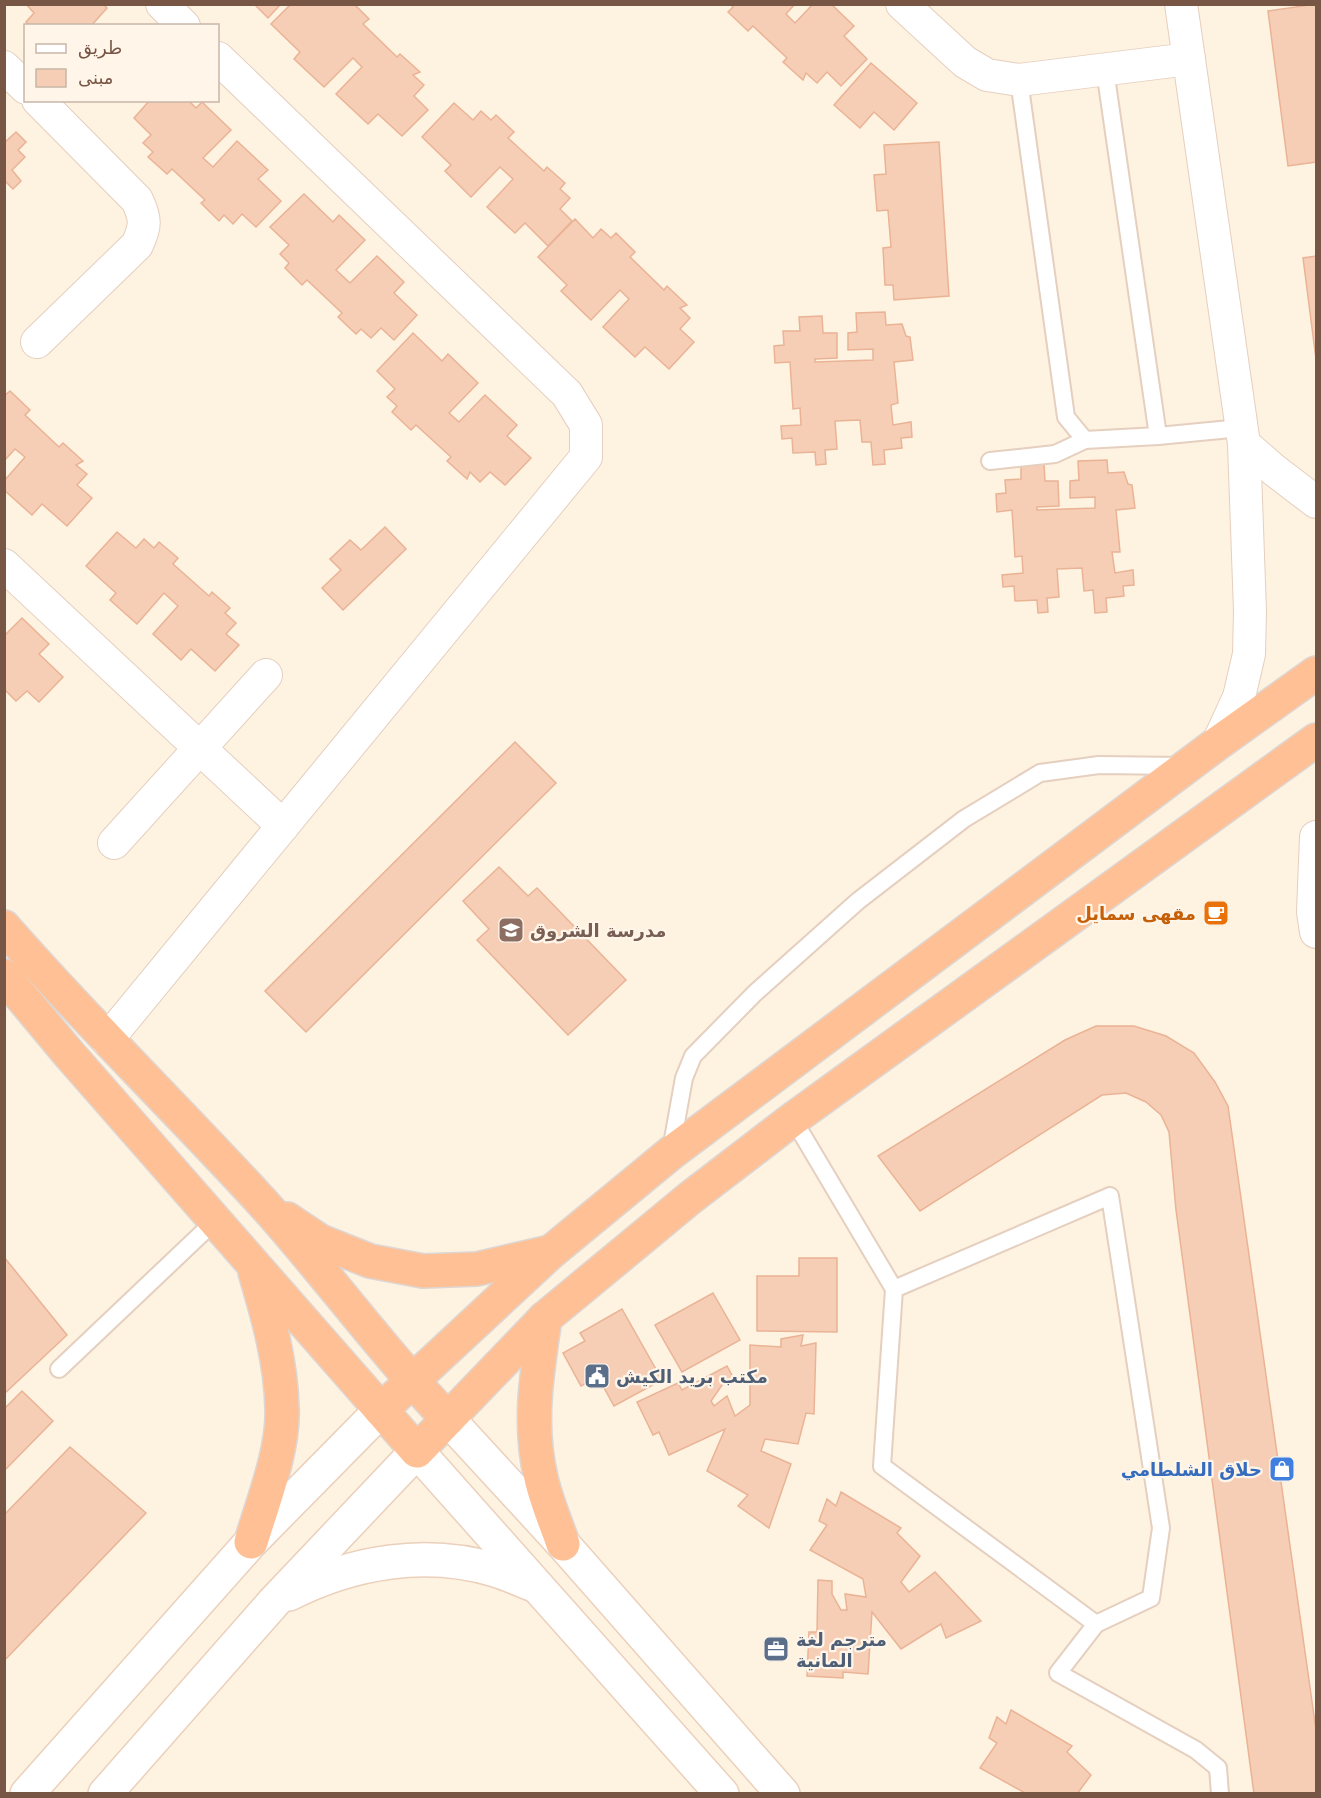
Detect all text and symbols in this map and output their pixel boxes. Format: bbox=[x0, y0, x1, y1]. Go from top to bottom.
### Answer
legend bbox=[24, 24, 219, 102]
text: طريق bbox=[78, 37, 122, 59]
text: مبنى bbox=[78, 67, 114, 88]
cafe icon: مقهى سمايل bbox=[1201, 898, 1231, 928]
place label: مقهى سمايل bbox=[1076, 903, 1196, 925]
school or university icon: مدرسة الشروق bbox=[496, 915, 526, 945]
place label: مدرسة الشروق bbox=[530, 920, 667, 942]
public building icon: مكتب بريد الكيش bbox=[582, 1361, 612, 1391]
place label: مكتب بريد الكيش bbox=[616, 1366, 768, 1388]
shop icon: حلاق الشلطامي bbox=[1267, 1454, 1297, 1484]
place label: حلاق الشلطامي bbox=[1121, 1459, 1262, 1481]
place label: مترجم لغة المانية bbox=[796, 1629, 887, 1671]
office icon: مترجم لغة المانية bbox=[761, 1634, 791, 1664]

